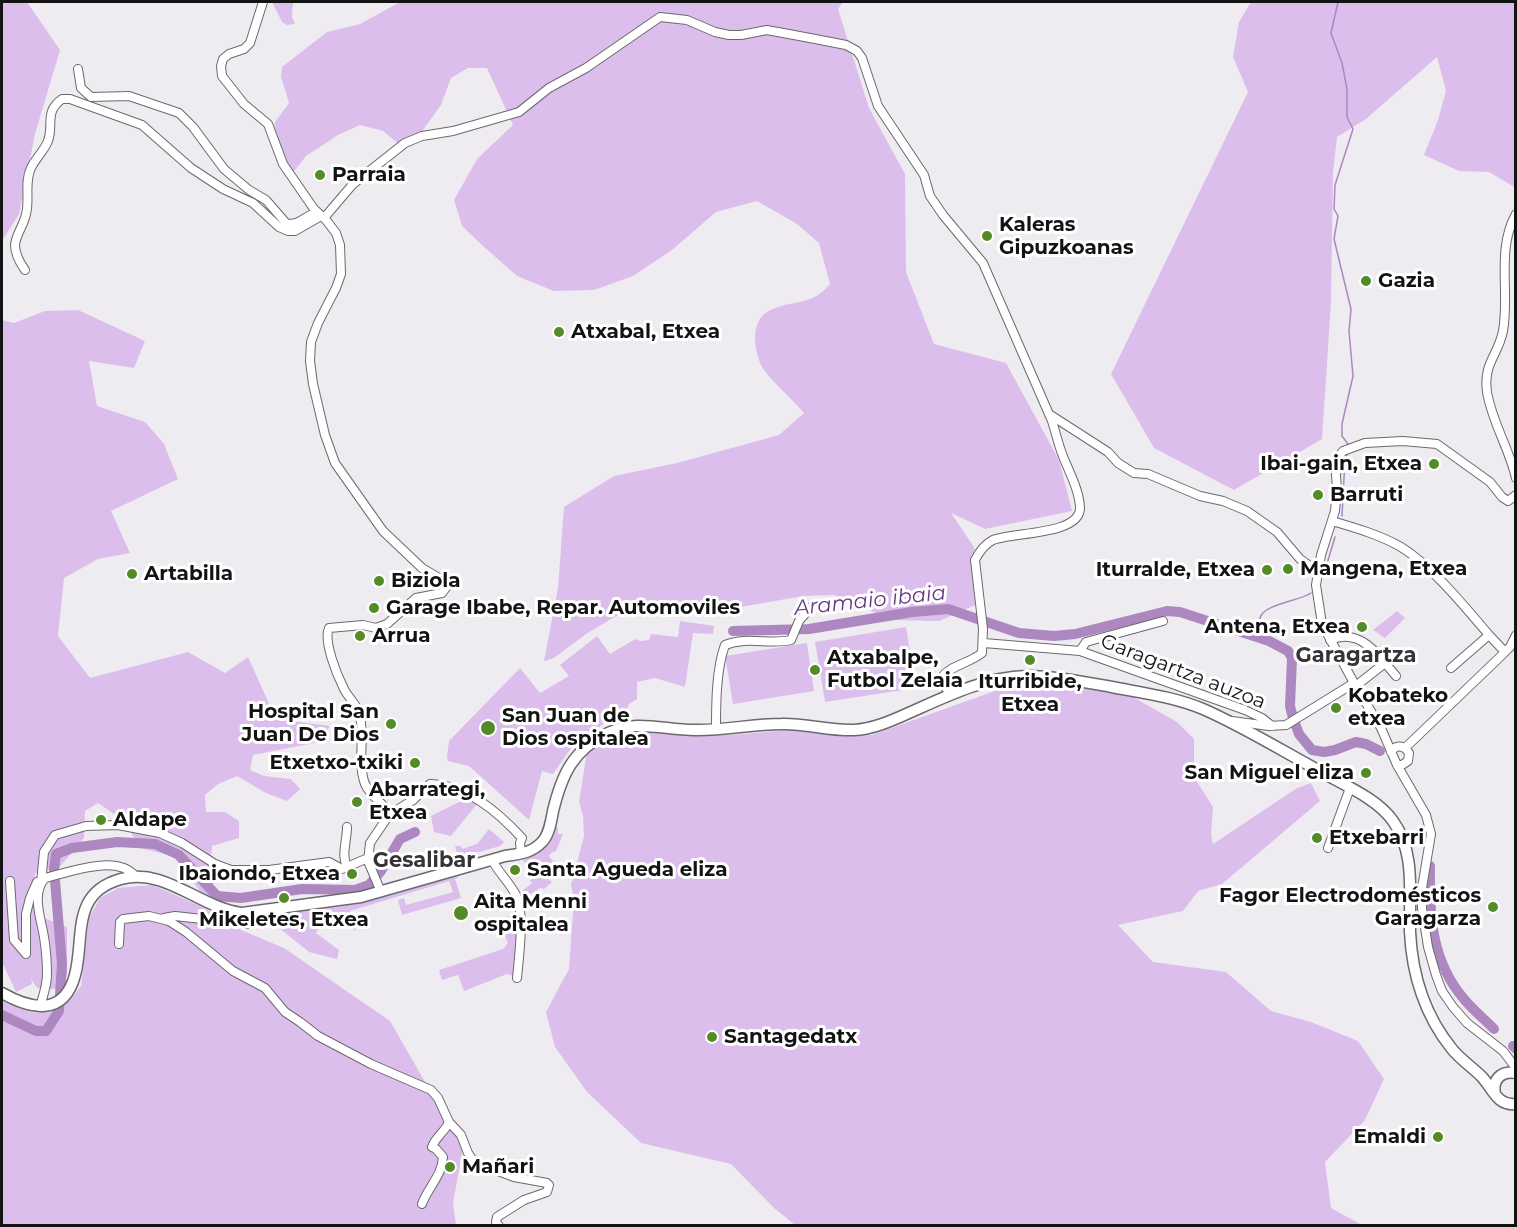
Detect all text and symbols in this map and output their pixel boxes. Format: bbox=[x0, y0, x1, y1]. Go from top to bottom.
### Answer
place label: Parraia bbox=[332, 163, 406, 187]
marker: Parraia bbox=[313, 168, 327, 182]
place label: Kaleras Gipuzkoanas bbox=[999, 213, 1134, 260]
marker: Kaleras Gipuzkoanas bbox=[980, 229, 994, 243]
place label: Gazia bbox=[1378, 269, 1435, 293]
marker: Gazia bbox=[1359, 274, 1373, 288]
place label: Atxabal, Etxea bbox=[571, 320, 720, 344]
marker: Atxabal, Etxea bbox=[552, 325, 566, 339]
place label: Ibai-gain, Etxea bbox=[1260, 452, 1422, 476]
marker: Ibai-gain, Etxea bbox=[1427, 457, 1441, 471]
place label: Barruti bbox=[1330, 483, 1403, 507]
marker: Barruti bbox=[1311, 488, 1325, 502]
place label: Mangena, Etxea bbox=[1300, 557, 1467, 581]
place label: Iturralde, Etxea bbox=[1096, 558, 1255, 582]
place label: Artabilla bbox=[144, 562, 233, 586]
marker: Mangena, Etxea bbox=[1281, 562, 1295, 576]
marker: Iturralde, Etxea bbox=[1260, 563, 1274, 577]
marker: Artabilla bbox=[125, 567, 139, 581]
place label: Biziola bbox=[391, 569, 461, 593]
marker: Biziola bbox=[372, 574, 386, 588]
water label: Aramaio ibaia bbox=[793, 581, 947, 621]
place label: Garage Ibabe, Repar. Automoviles bbox=[386, 596, 740, 620]
marker: Garage Ibabe, Repar. Automoviles bbox=[367, 601, 381, 615]
place label: Antena, Etxea bbox=[1205, 615, 1350, 639]
marker: Antena, Etxea bbox=[1355, 620, 1369, 634]
place label: Arrua bbox=[372, 624, 431, 648]
marker: Arrua bbox=[353, 629, 367, 643]
street label: Garagartza auzoa bbox=[1097, 629, 1269, 715]
district label: Garagartza bbox=[1296, 643, 1416, 669]
place label: Atxabalpe, Futbol Zelaia bbox=[827, 646, 963, 693]
marker: Iturribide, Etxea bbox=[1023, 653, 1037, 667]
marker: Atxabalpe, Futbol Zelaia bbox=[808, 663, 822, 677]
place label: Iturribide, Etxea bbox=[978, 670, 1082, 717]
place label: Kobateko etxea bbox=[1348, 684, 1448, 731]
place label: Hospital San Juan De Dios bbox=[241, 700, 379, 747]
marker: Kobateko etxea bbox=[1329, 701, 1343, 715]
place label: San Juan de Dios ospitalea bbox=[502, 704, 649, 751]
marker: Hospital San Juan De Dios bbox=[384, 717, 398, 731]
marker: San Juan de Dios ospitalea bbox=[479, 719, 497, 737]
place label: Etxetxo-txiki bbox=[270, 751, 403, 775]
marker: Etxetxo-txiki bbox=[408, 756, 422, 770]
place label: San Miguel eliza bbox=[1184, 761, 1354, 785]
marker: San Miguel eliza bbox=[1359, 766, 1373, 780]
place label: Abarrategi, Etxea bbox=[369, 778, 485, 825]
marker: Abarrategi, Etxea bbox=[350, 795, 364, 809]
place label: Aldape bbox=[113, 808, 187, 832]
marker: Aldape bbox=[94, 813, 108, 827]
place label: Etxebarri bbox=[1329, 826, 1424, 850]
marker: Etxebarri bbox=[1310, 831, 1324, 845]
district label: Gesalibar bbox=[373, 848, 475, 874]
place label: Santa Agueda eliza bbox=[527, 858, 728, 882]
place label: Ibaiondo, Etxea bbox=[179, 862, 340, 886]
marker: Santa Agueda eliza bbox=[508, 863, 522, 877]
marker: Ibaiondo, Etxea bbox=[345, 867, 359, 881]
place label: Fagor Electrodomésticos Garagarza bbox=[1219, 884, 1481, 931]
place label: Aita Menni ospitalea bbox=[474, 890, 587, 937]
marker: Mikeletes, Etxea bbox=[277, 891, 291, 905]
marker: Fagor Electrodomésticos Garagarza bbox=[1486, 900, 1500, 914]
marker: Aita Menni ospitalea bbox=[452, 904, 470, 922]
place label: Mikeletes, Etxea bbox=[199, 908, 369, 932]
place label: Santagedatx bbox=[724, 1025, 857, 1049]
marker: Santagedatx bbox=[705, 1030, 719, 1044]
place label: Emaldi bbox=[1353, 1125, 1426, 1149]
marker: Emaldi bbox=[1431, 1130, 1445, 1144]
place label: Mañari bbox=[462, 1155, 534, 1179]
marker: Mañari bbox=[443, 1160, 457, 1174]

